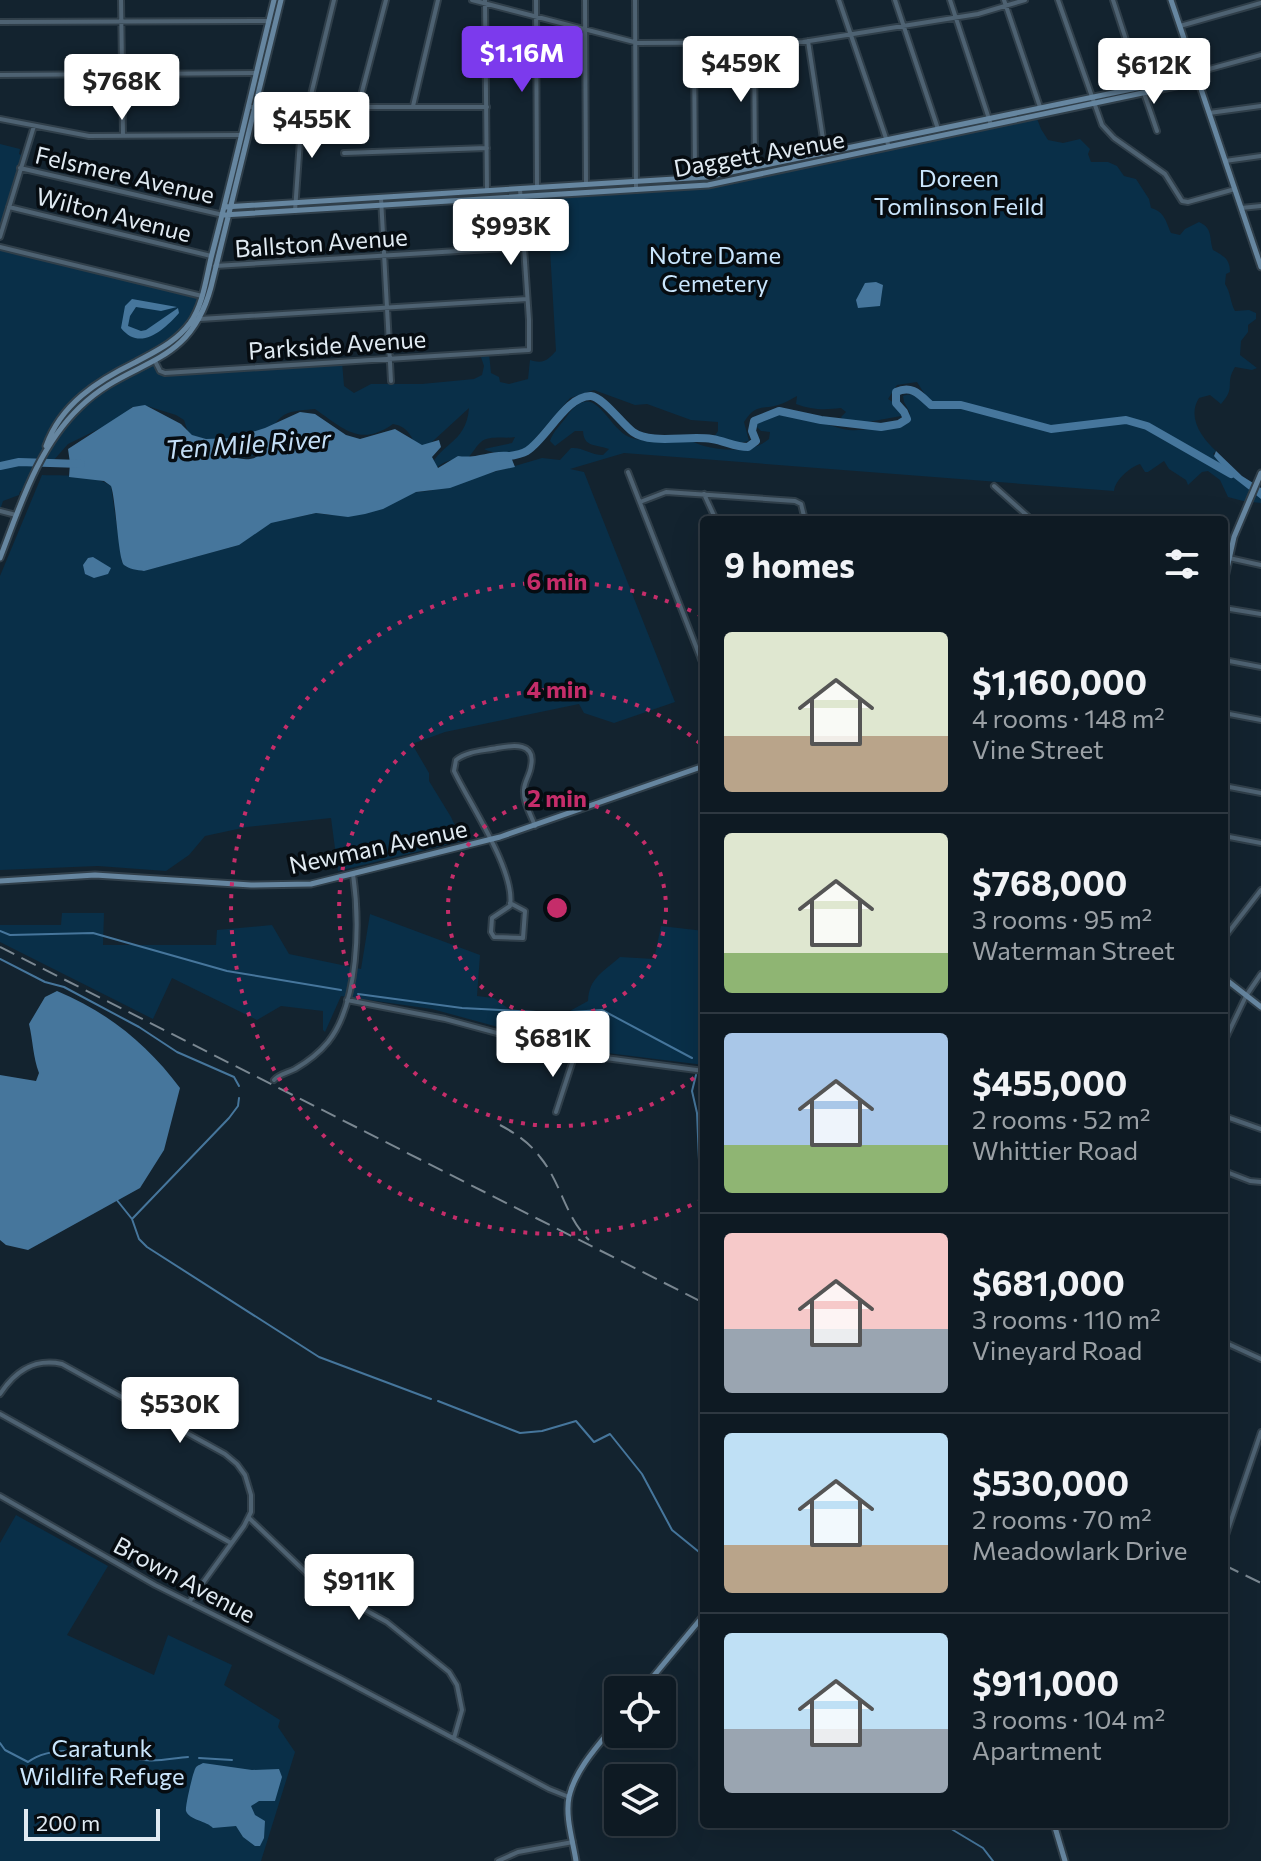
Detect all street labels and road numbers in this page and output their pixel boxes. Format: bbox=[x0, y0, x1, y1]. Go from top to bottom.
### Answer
street label: Daggett Avenue bbox=[671, 124, 847, 182]
street label: Felsmere Avenue bbox=[33, 139, 217, 209]
street label: Wilton Avenue bbox=[33, 181, 195, 247]
street label: Ballston Avenue bbox=[233, 221, 409, 263]
street label: Parkside Avenue bbox=[247, 323, 427, 365]
street label: Newman Avenue bbox=[286, 813, 470, 879]
street label: Brown Avenue bbox=[109, 1530, 261, 1628]

